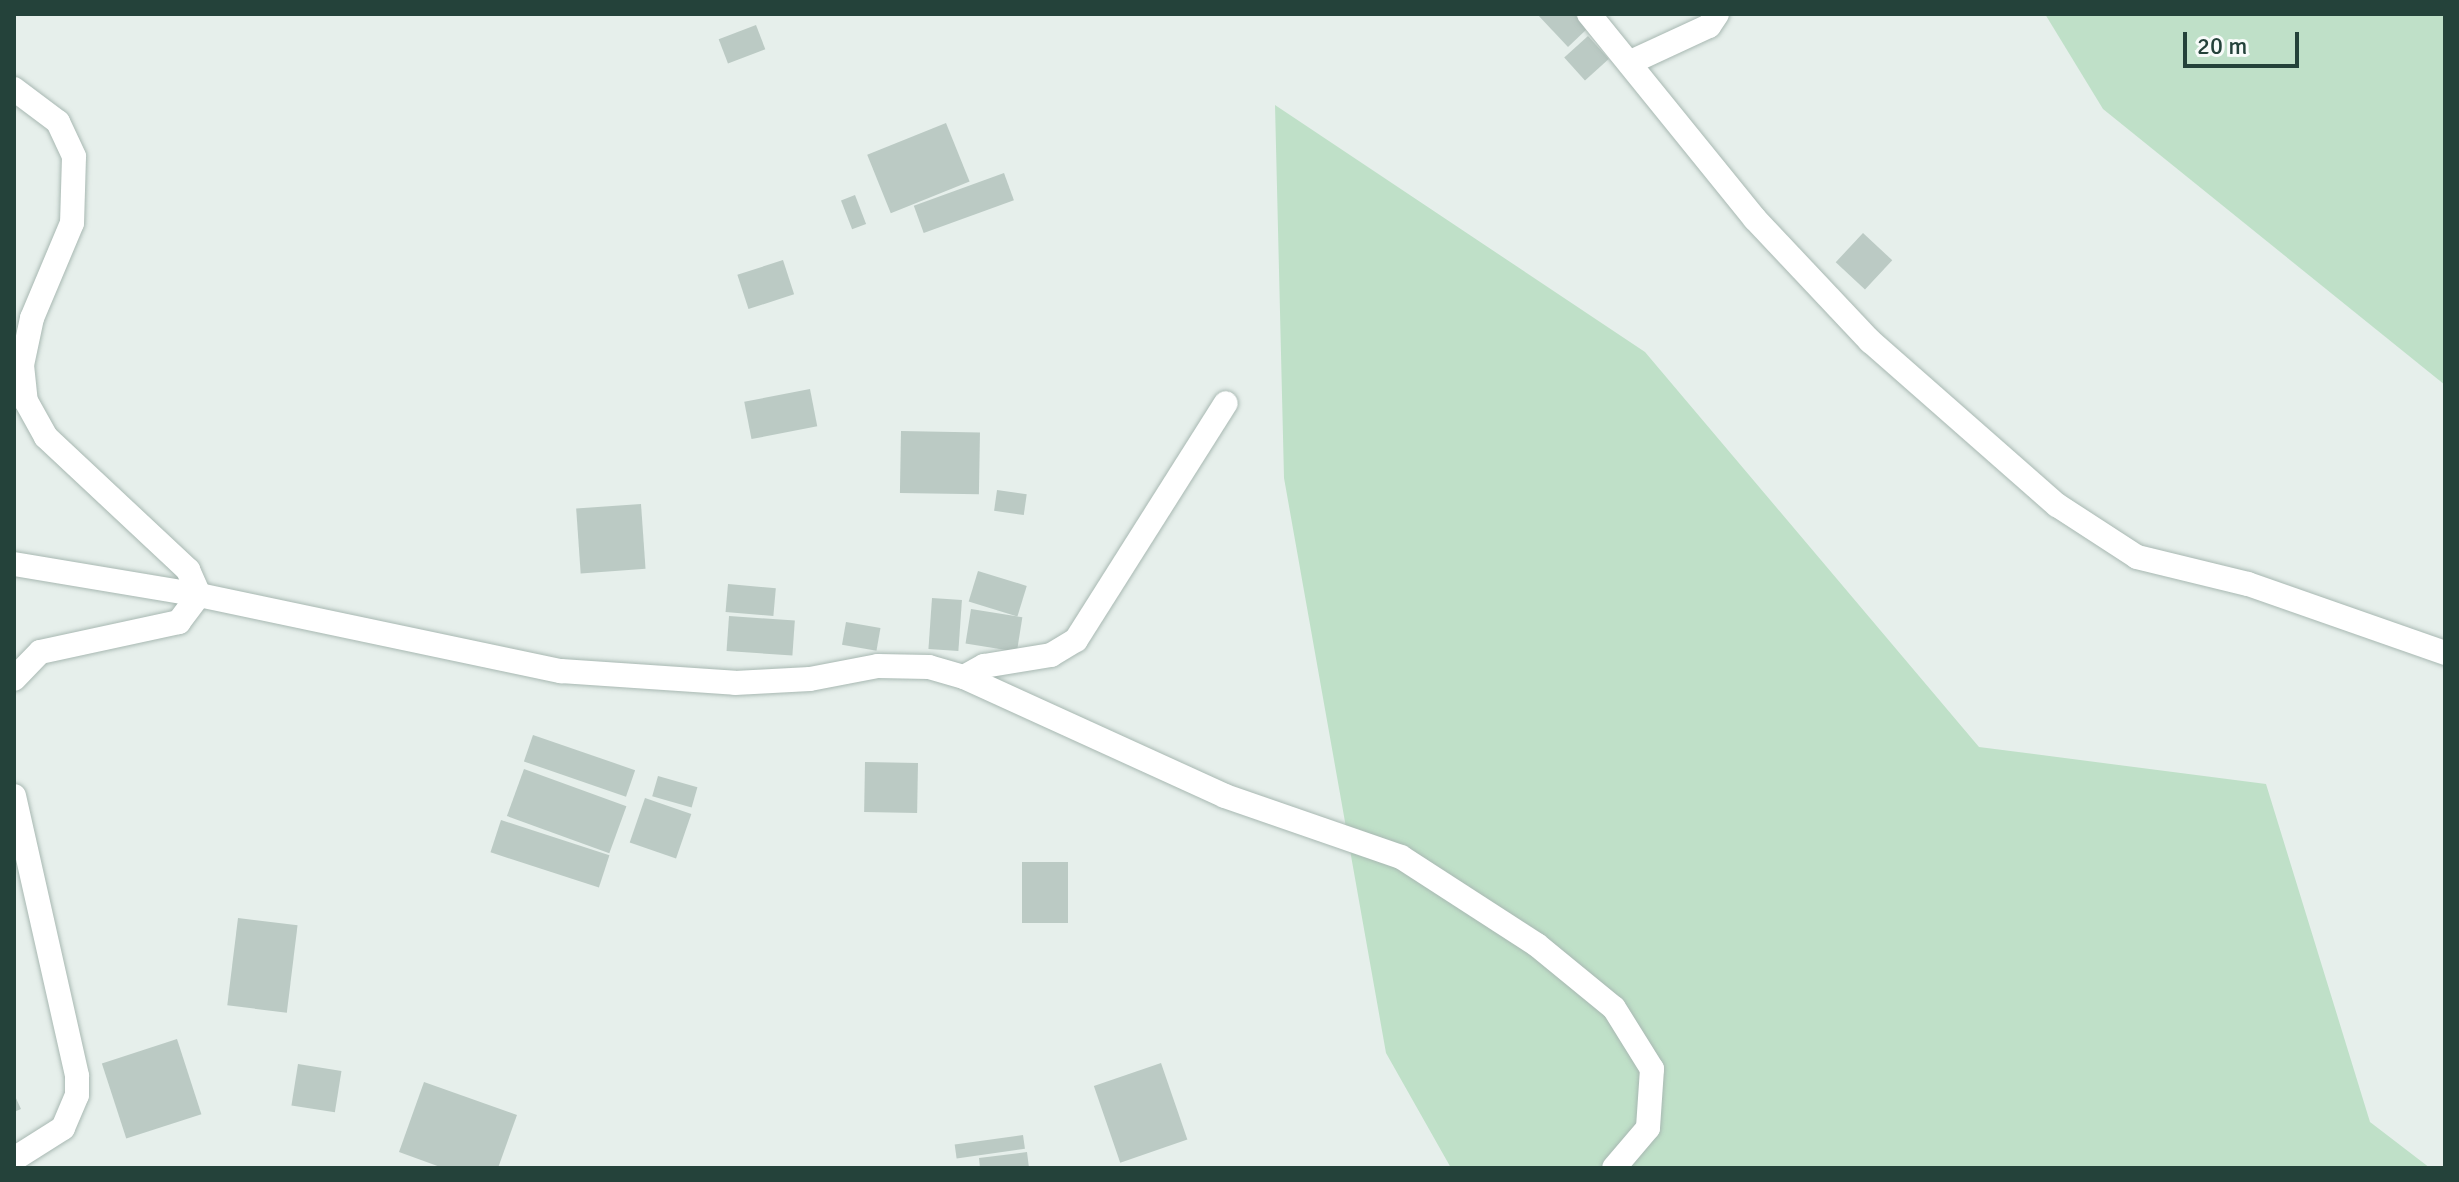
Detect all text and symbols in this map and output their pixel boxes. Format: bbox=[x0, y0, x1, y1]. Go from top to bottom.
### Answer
scale bar bbox=[2187, 16, 2303, 66]
text: 20 m bbox=[2197, 31, 2247, 61]

